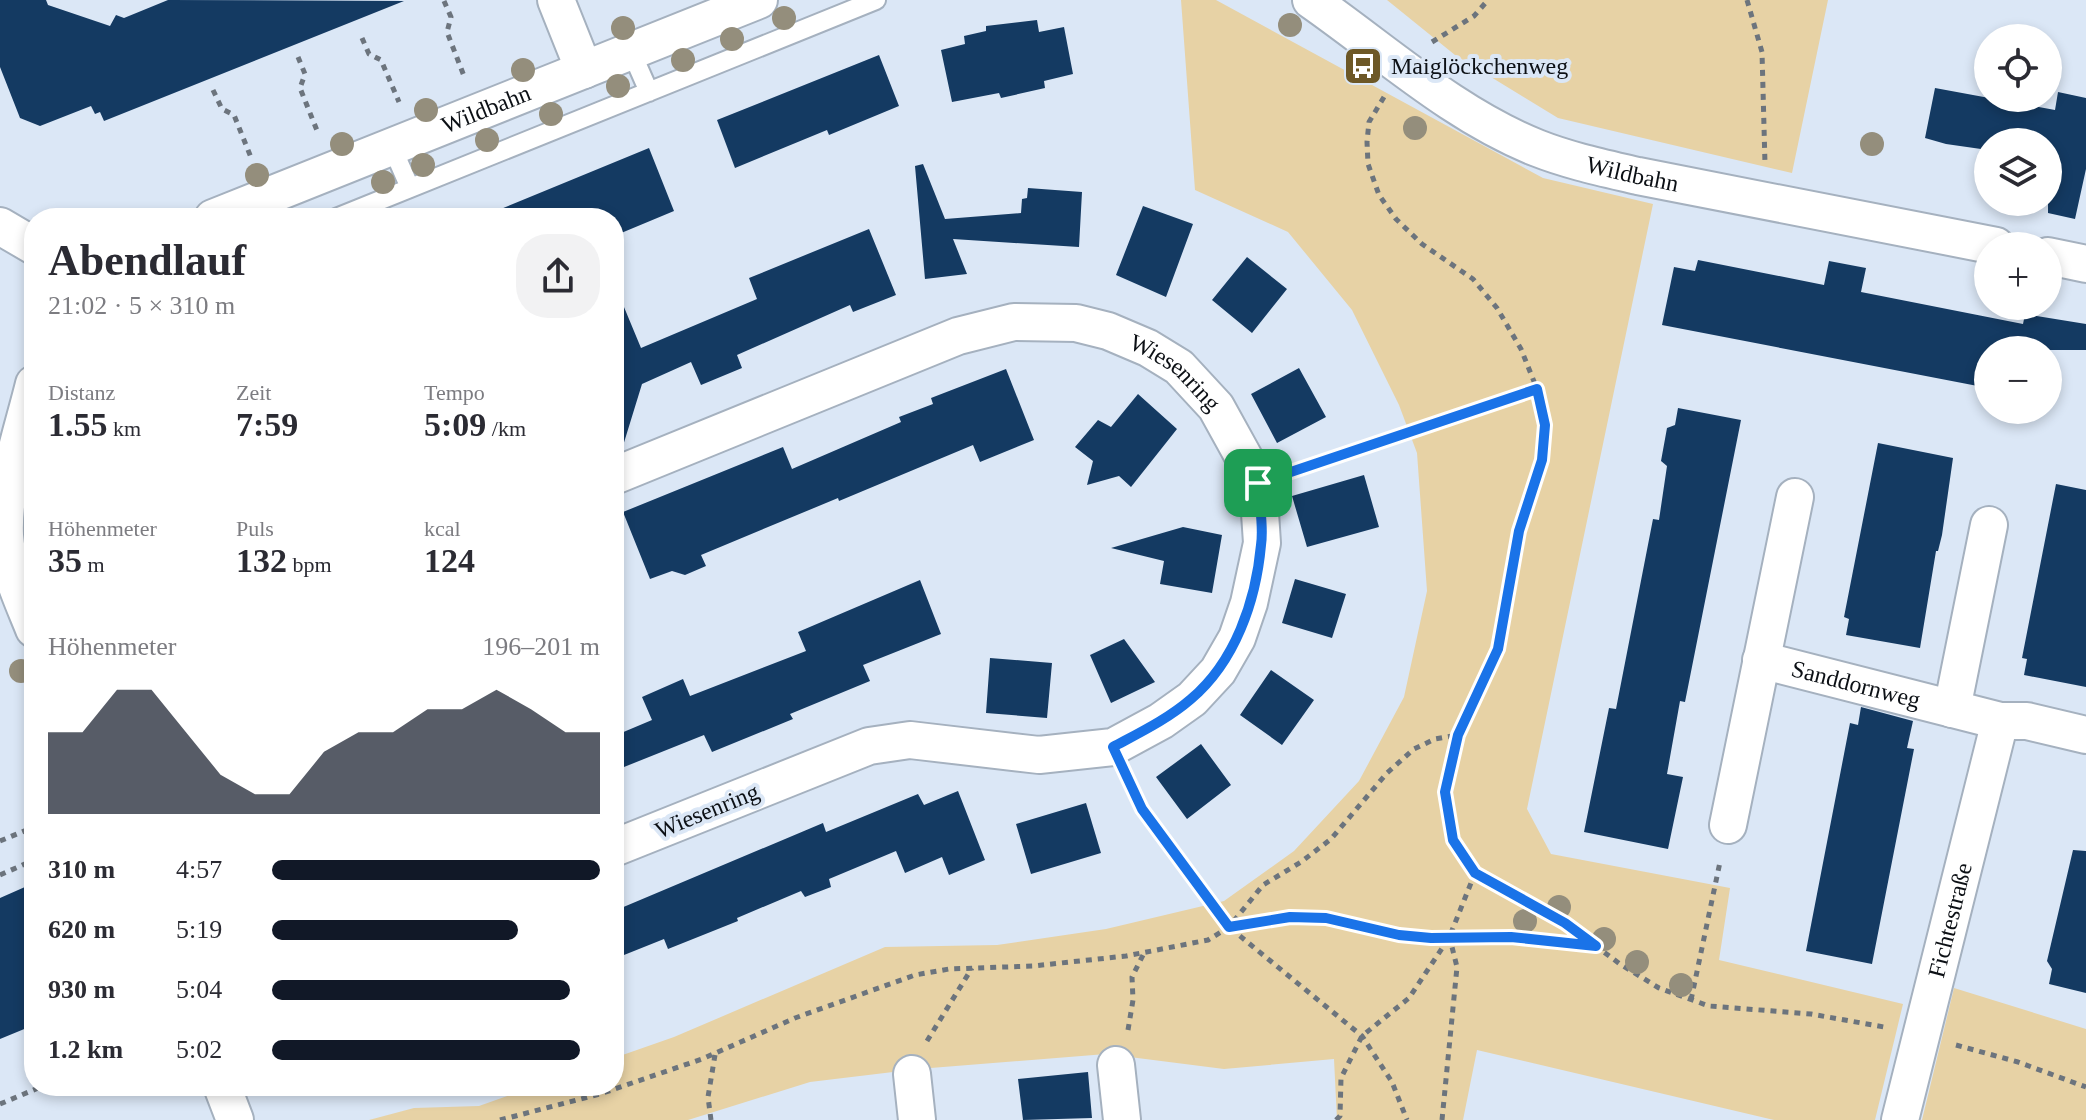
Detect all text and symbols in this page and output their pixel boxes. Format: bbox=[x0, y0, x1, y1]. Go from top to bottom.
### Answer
map controls bbox=[1974, 24, 2062, 424]
button: locate bbox=[1974, 24, 2062, 112]
bus stop icon: Maiglöckchenweg bbox=[1342, 45, 1384, 87]
place label: Maiglöckchenweg bbox=[1391, 53, 1568, 79]
street label: Wildbahn bbox=[438, 80, 534, 138]
button: layers bbox=[1974, 128, 2062, 216]
street label: Wildbahn bbox=[1584, 151, 1681, 197]
button: + bbox=[1974, 232, 2062, 320]
button: share bbox=[516, 234, 600, 318]
text: Abendlauf bbox=[48, 236, 246, 285]
text: 21:02 · 5 × 310 m bbox=[48, 291, 235, 320]
street label: Wiesenring bbox=[1126, 329, 1226, 416]
button: − bbox=[1974, 336, 2062, 424]
text: Distanz bbox=[48, 380, 115, 405]
text: Zeit bbox=[236, 380, 271, 405]
text: Tempo bbox=[424, 380, 485, 405]
text: 1.55 bbox=[48, 406, 108, 443]
text: 7:59 bbox=[236, 406, 298, 443]
text: 5:09 bbox=[424, 406, 486, 443]
text: km bbox=[108, 416, 141, 441]
text: /km bbox=[486, 416, 526, 441]
pin bbox=[1224, 449, 1292, 517]
icon: arrive bbox=[1236, 461, 1280, 505]
text: Höhenmeter bbox=[48, 516, 157, 541]
text: Puls bbox=[236, 516, 274, 541]
text: kcal bbox=[424, 516, 461, 541]
text: 35 bbox=[48, 542, 82, 579]
text: 132 bbox=[236, 542, 287, 579]
text: 124 bbox=[424, 542, 475, 579]
text: m bbox=[82, 552, 105, 577]
text: bpm bbox=[287, 552, 332, 577]
text: Höhenmeter bbox=[48, 632, 177, 661]
text: 196–201 m bbox=[482, 632, 600, 661]
street label: Sanddornweg bbox=[1789, 655, 1923, 713]
street label: Wiesenring bbox=[651, 778, 763, 844]
text: 310 m bbox=[48, 855, 115, 884]
text: 4:57 bbox=[176, 855, 222, 884]
street label: Fichtestraße bbox=[1923, 860, 1977, 980]
text: 620 m bbox=[48, 915, 115, 944]
text: 5:19 bbox=[176, 915, 222, 944]
text: 930 m bbox=[48, 975, 115, 1004]
text: 5:04 bbox=[176, 975, 222, 1004]
text: 1.2 km bbox=[48, 1035, 123, 1064]
text: 5:02 bbox=[176, 1035, 222, 1064]

